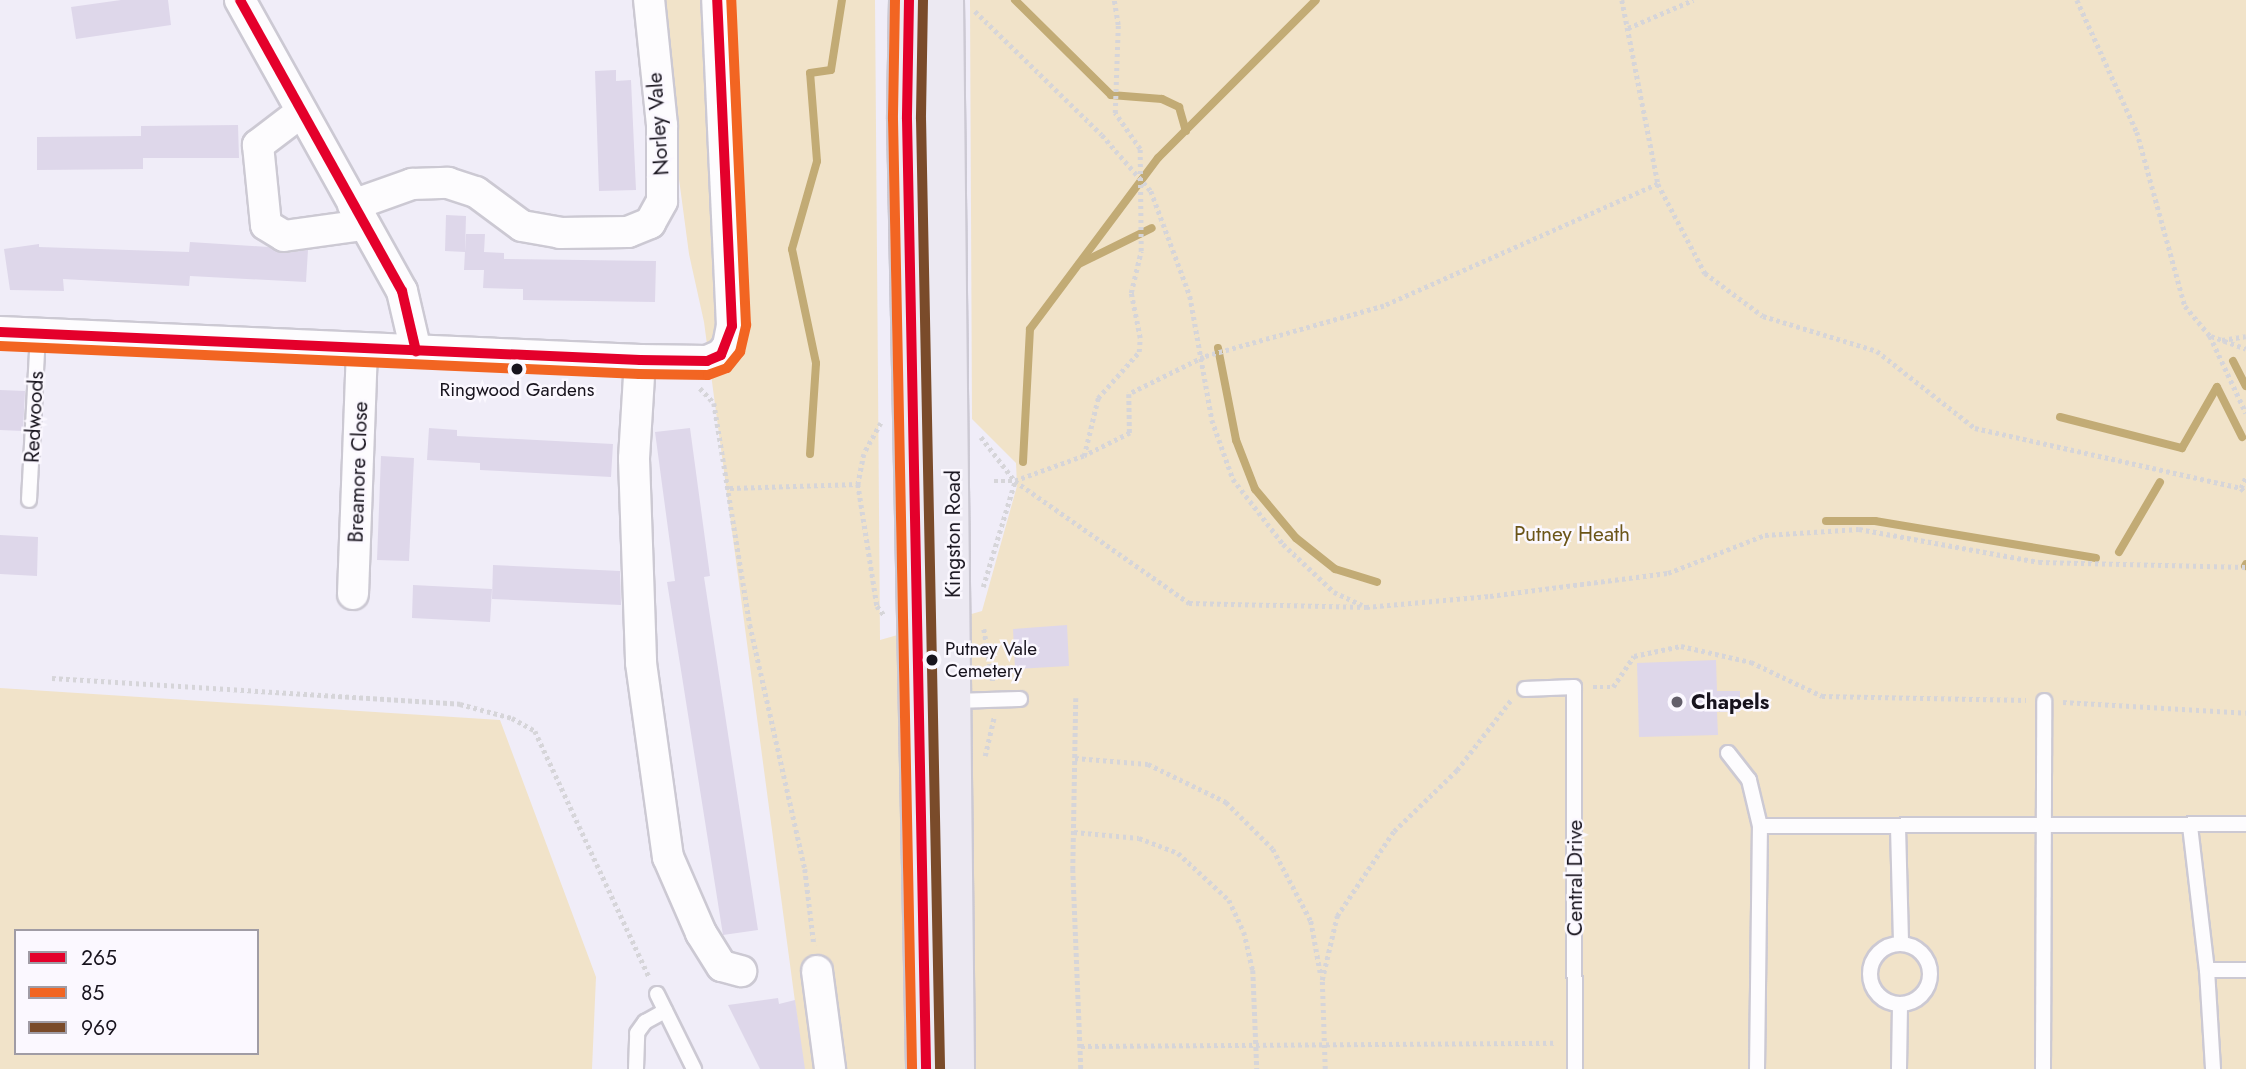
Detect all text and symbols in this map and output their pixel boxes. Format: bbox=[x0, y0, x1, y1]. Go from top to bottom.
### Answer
street label: Norley Vale bbox=[642, 72, 674, 176]
marker: Ringwood Gardens bbox=[510, 362, 524, 376]
street label: Redwoods bbox=[19, 370, 49, 464]
place label: Ringwood Gardens bbox=[440, 379, 594, 401]
street label: Breamore Close bbox=[343, 401, 373, 543]
street label: Kingston Road bbox=[940, 470, 966, 598]
park label: Putney Heath bbox=[1514, 521, 1630, 547]
place label: Putney Vale Cemetery bbox=[945, 638, 1037, 682]
marker: Putney Vale Cemetery bbox=[925, 653, 939, 667]
place label: Chapels bbox=[1691, 689, 1769, 715]
marker: Chapels bbox=[1669, 694, 1685, 710]
street label: Central Drive bbox=[1562, 820, 1588, 936]
legend bbox=[14, 929, 259, 1055]
text: 265 bbox=[81, 943, 117, 973]
text: 85 bbox=[81, 978, 104, 1008]
text: 969 bbox=[81, 1013, 117, 1043]

